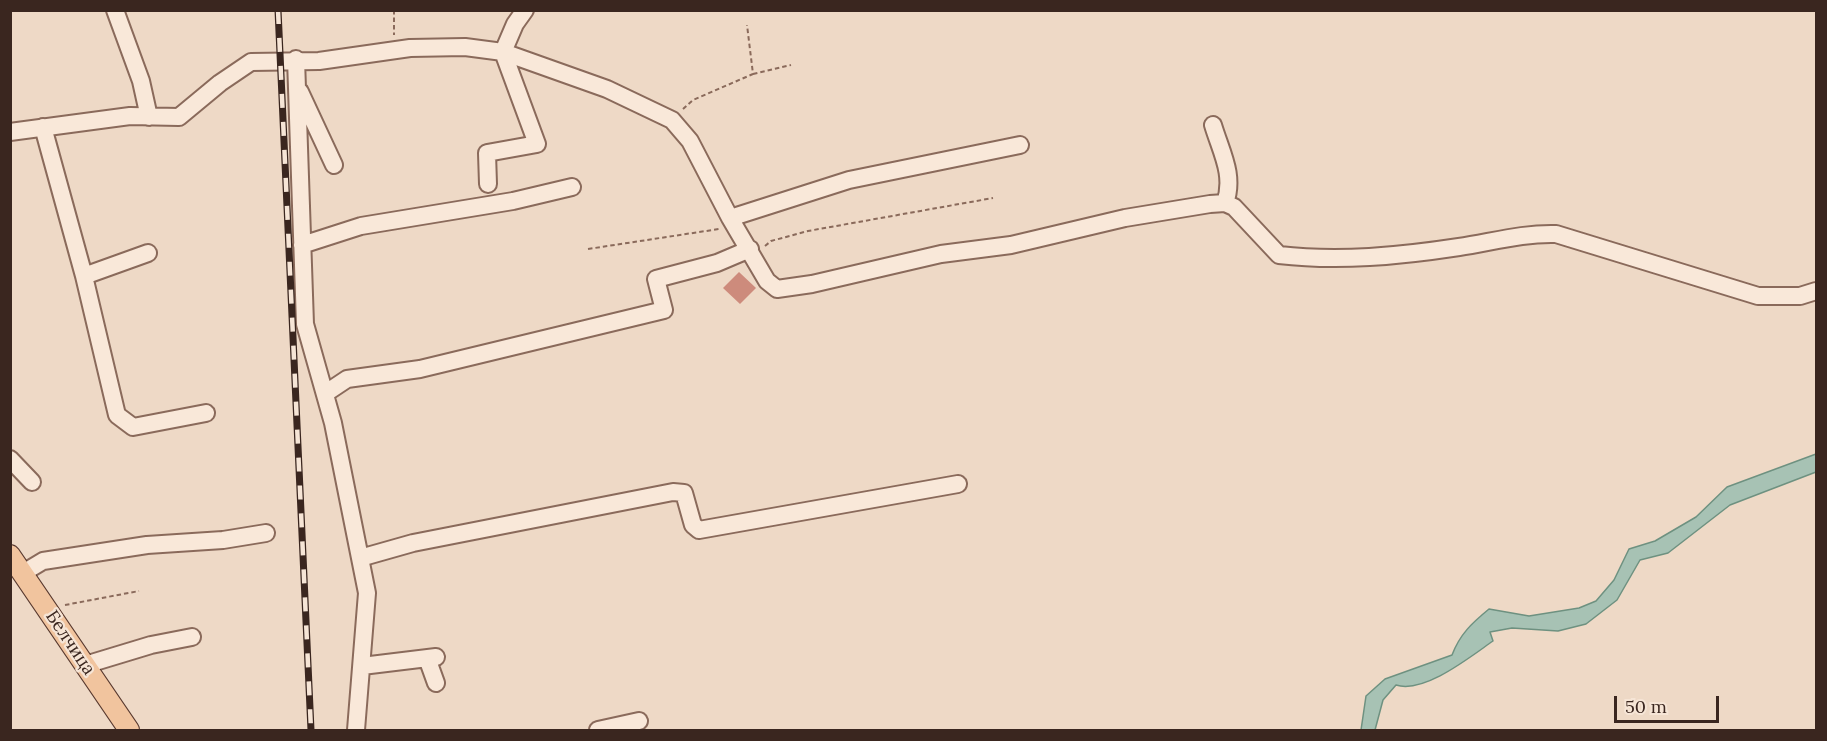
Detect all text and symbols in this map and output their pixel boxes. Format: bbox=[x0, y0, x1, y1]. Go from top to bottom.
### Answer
street label: Белчица bbox=[41, 607, 99, 679]
scale bar bbox=[1617, 684, 1722, 722]
text: 50 m bbox=[1625, 695, 1667, 718]

